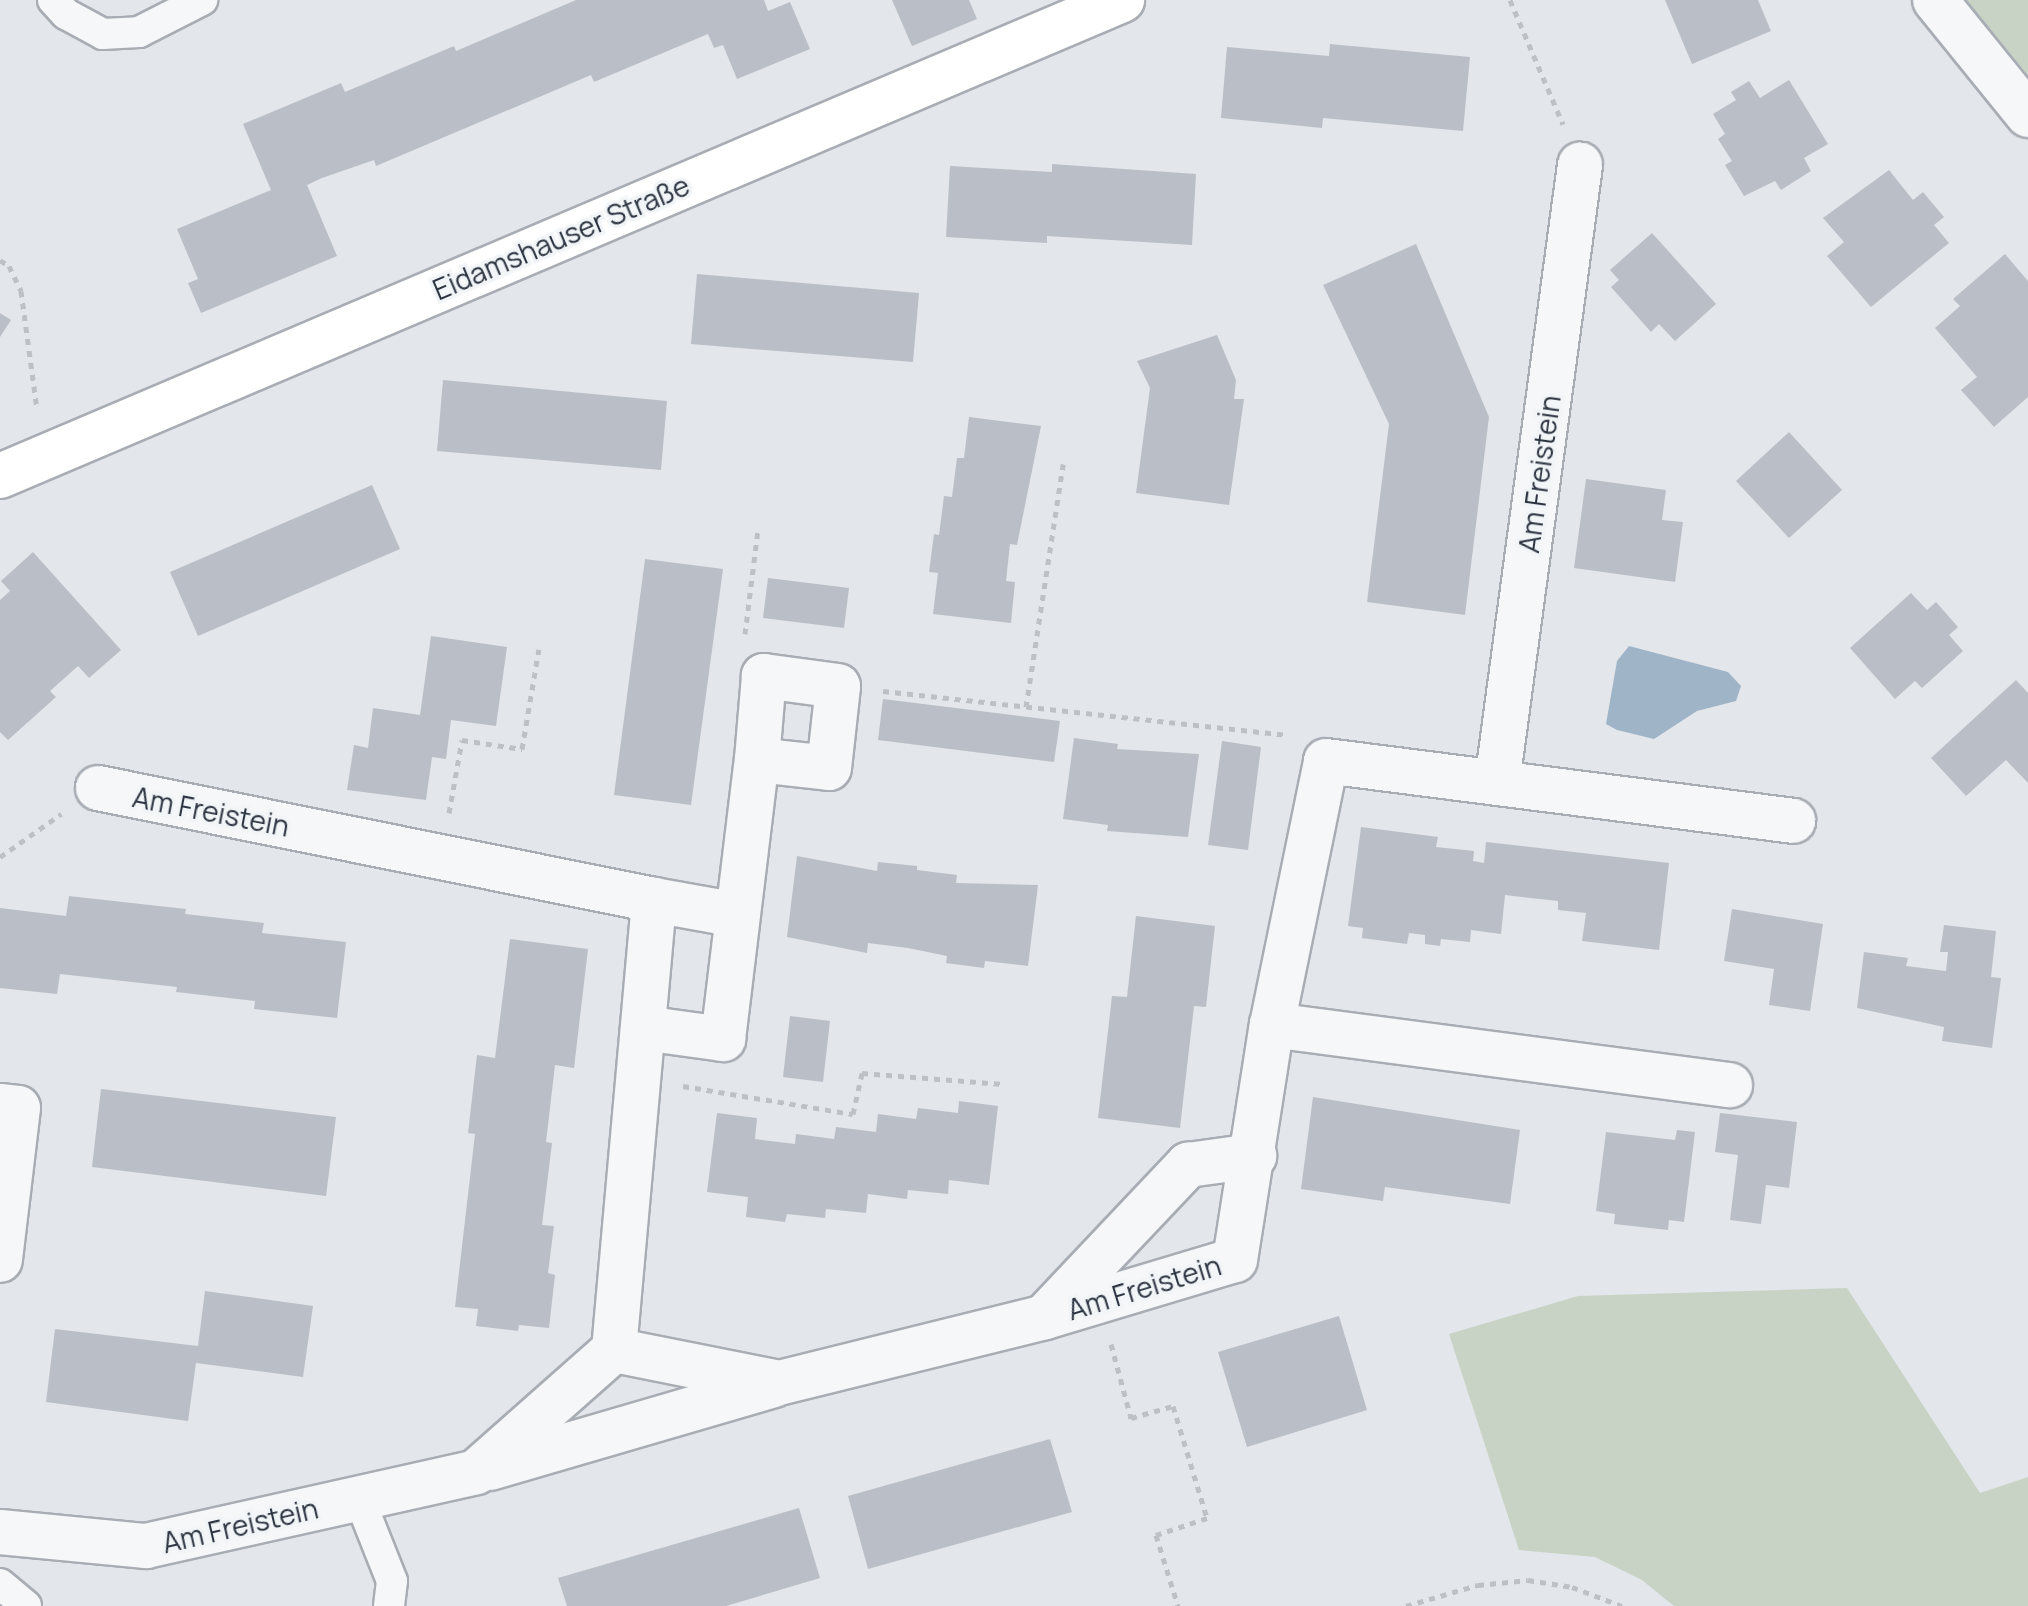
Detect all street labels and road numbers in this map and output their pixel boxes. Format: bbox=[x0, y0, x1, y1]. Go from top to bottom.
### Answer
street label: Eidamshauser Straße bbox=[428, 168, 694, 306]
street label: Am Freistein bbox=[1511, 393, 1567, 555]
street label: Am Freistein bbox=[130, 779, 292, 843]
street label: Am Freistein bbox=[1063, 1248, 1225, 1326]
street label: Am Freistein bbox=[159, 1491, 321, 1559]

